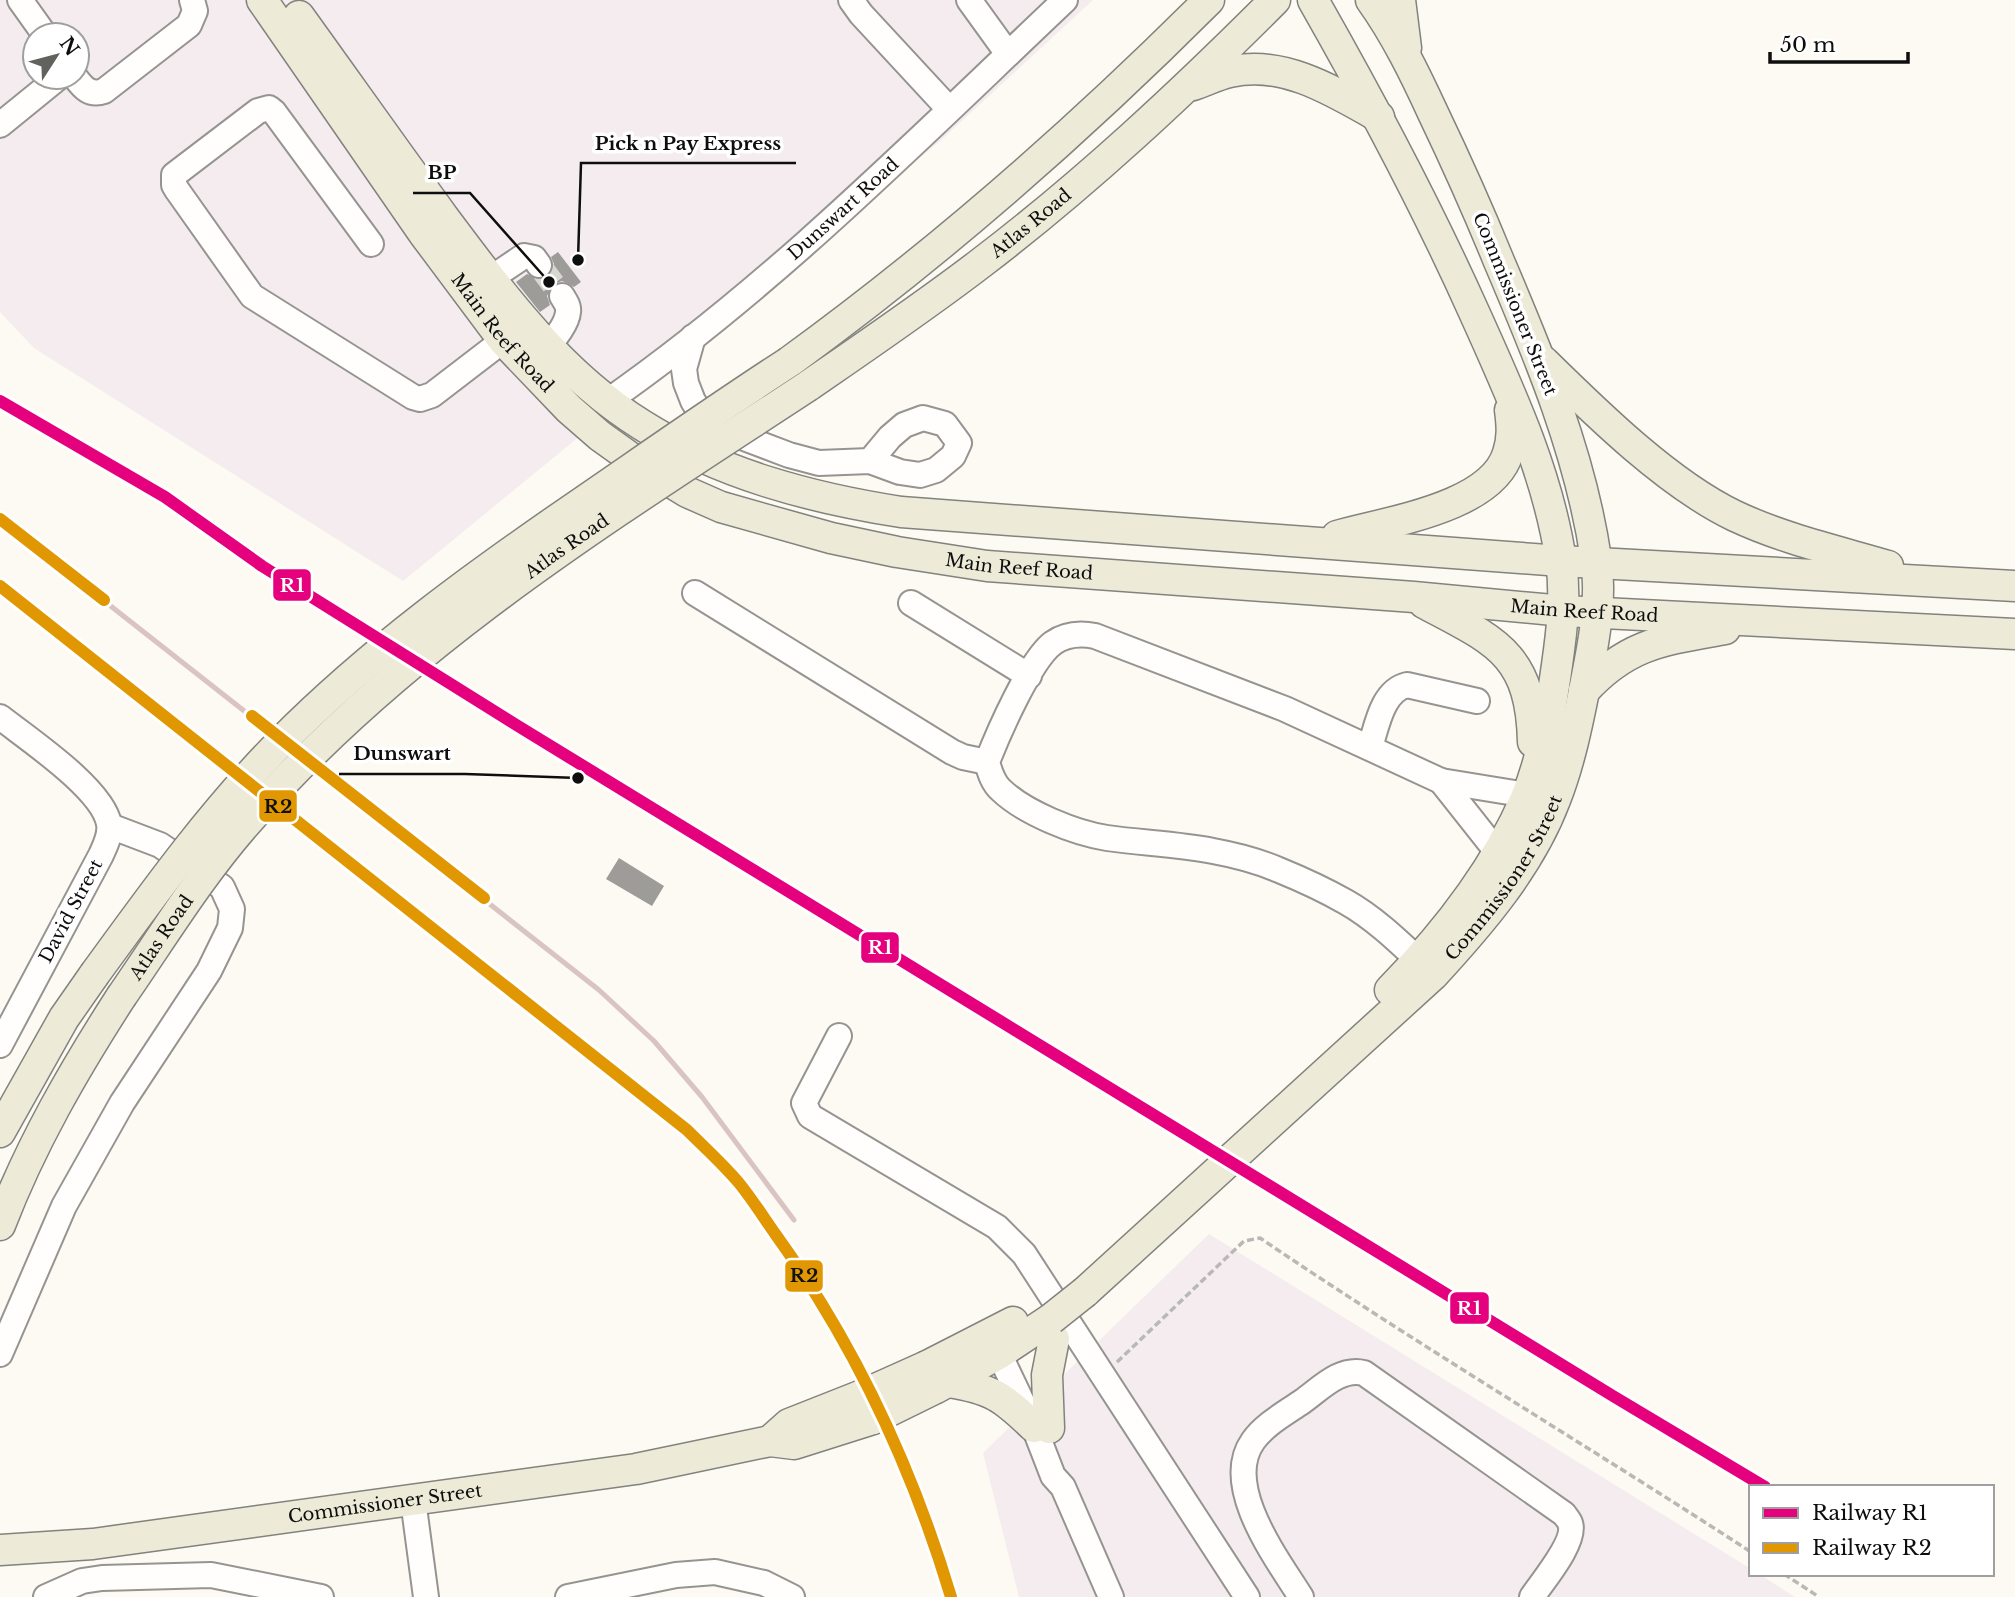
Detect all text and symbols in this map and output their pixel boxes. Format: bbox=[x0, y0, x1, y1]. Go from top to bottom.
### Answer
north arrow bbox=[21, 21, 91, 91]
scale bar bbox=[1770, 21, 1908, 65]
text: N bbox=[55, 32, 84, 60]
text: 50 m bbox=[1780, 32, 1836, 58]
callout: Pick n Pay Express bbox=[581, 123, 796, 163]
text: Pick n Pay Express bbox=[595, 132, 781, 155]
callout: BP bbox=[413, 153, 470, 193]
street label: Dunswart Road bbox=[783, 153, 903, 265]
text: BP bbox=[428, 161, 457, 184]
street label: Atlas Road bbox=[985, 184, 1076, 263]
street label: Commissioner Street bbox=[1468, 209, 1562, 399]
street label: Main Reef Road bbox=[446, 269, 558, 397]
street label: Atlas Road bbox=[520, 509, 613, 584]
street label: Main Reef Road bbox=[944, 549, 1094, 585]
line badge: R1 bbox=[272, 568, 312, 602]
text: R1 bbox=[280, 574, 304, 597]
street label: Main Reef Road bbox=[1509, 595, 1659, 627]
callout: Dunswart bbox=[339, 734, 465, 774]
text: Dunswart bbox=[353, 742, 452, 765]
line badge: R2 bbox=[258, 789, 298, 823]
street label: Commissioner Street bbox=[1441, 792, 1567, 965]
text: R2 bbox=[264, 795, 292, 818]
street label: David Street bbox=[35, 855, 108, 966]
street label: Atlas Road bbox=[124, 891, 198, 985]
line badge: R1 bbox=[860, 931, 900, 964]
text: R1 bbox=[868, 936, 892, 959]
line badge: R2 bbox=[784, 1259, 824, 1293]
text: R2 bbox=[790, 1264, 818, 1287]
line badge: R1 bbox=[1449, 1291, 1490, 1325]
text: R1 bbox=[1457, 1297, 1481, 1320]
street label: Commissioner Street bbox=[287, 1479, 484, 1528]
legend bbox=[1749, 1485, 1994, 1576]
text: Railway R1 bbox=[1812, 1500, 1928, 1526]
text: Railway R2 bbox=[1812, 1535, 1932, 1561]

